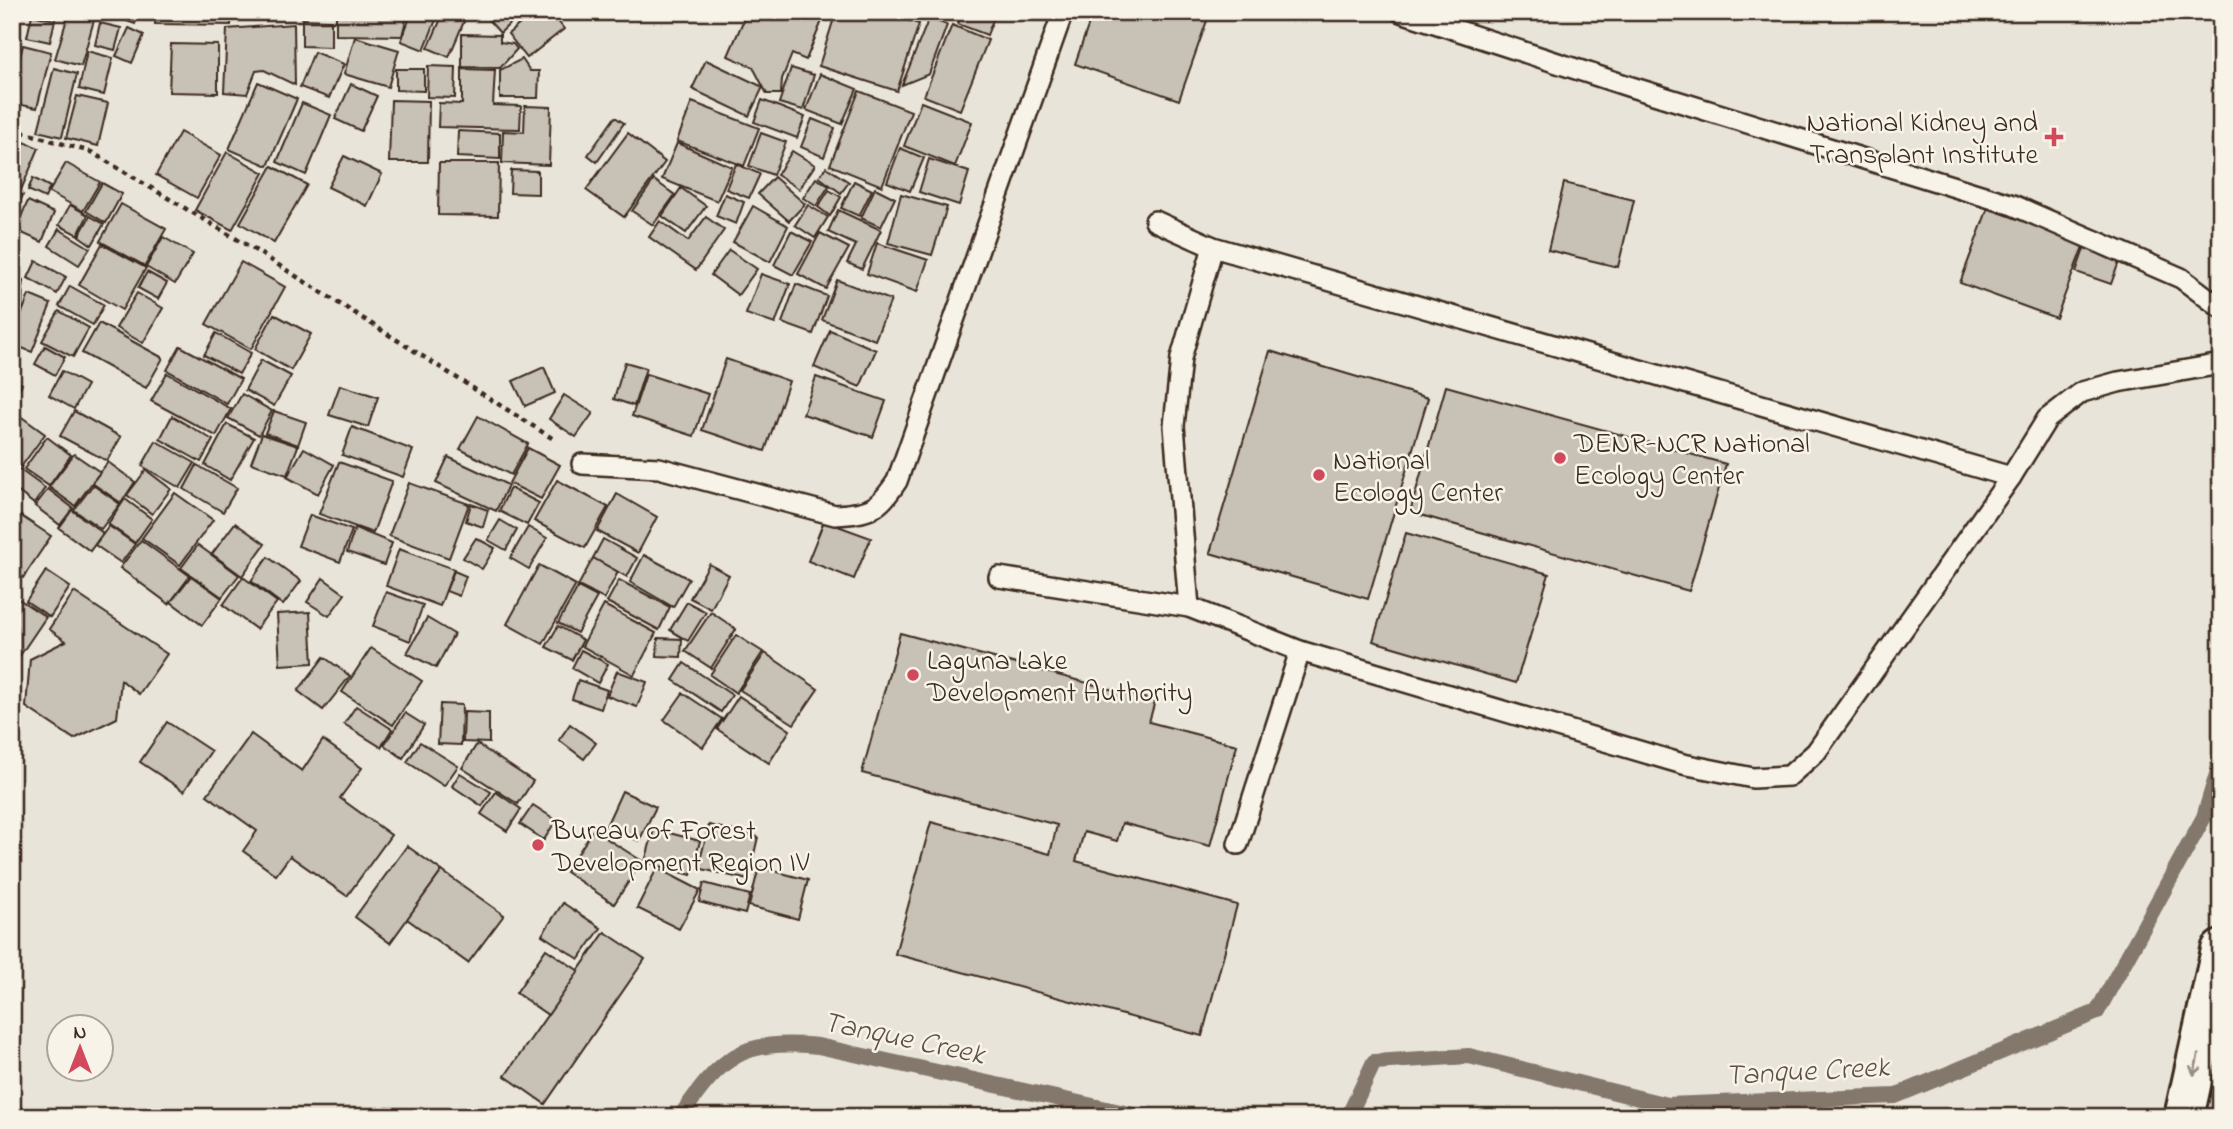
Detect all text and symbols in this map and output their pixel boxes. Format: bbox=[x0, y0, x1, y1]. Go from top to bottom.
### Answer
place label: National Kidney and Transplant Institute bbox=[1806, 104, 2038, 177]
marker: National Kidney and Transplant Institute bbox=[2044, 127, 2064, 147]
place label: DENR-NCR National Ecology Center bbox=[1573, 425, 1810, 498]
place label: National Ecology Center bbox=[1333, 442, 1503, 515]
marker: DENR-NCR National Ecology Center bbox=[1552, 450, 1568, 466]
marker: National Ecology Center bbox=[1311, 467, 1327, 483]
place label: Laguna Lake Development Authority bbox=[926, 642, 1192, 715]
marker: Laguna Lake Development Authority bbox=[905, 667, 921, 683]
place label: Bureau of Forest Development Region IV bbox=[551, 812, 810, 885]
marker: Bureau of Forest Development Region IV bbox=[530, 837, 546, 853]
water label: Tanque Creek bbox=[818, 1001, 990, 1079]
north arrow bbox=[46, 1014, 116, 1084]
text: N bbox=[74, 1020, 87, 1047]
water label: Tanque Creek bbox=[1724, 1047, 1892, 1099]
one-way arrow bbox=[2188, 1053, 2202, 1076]

